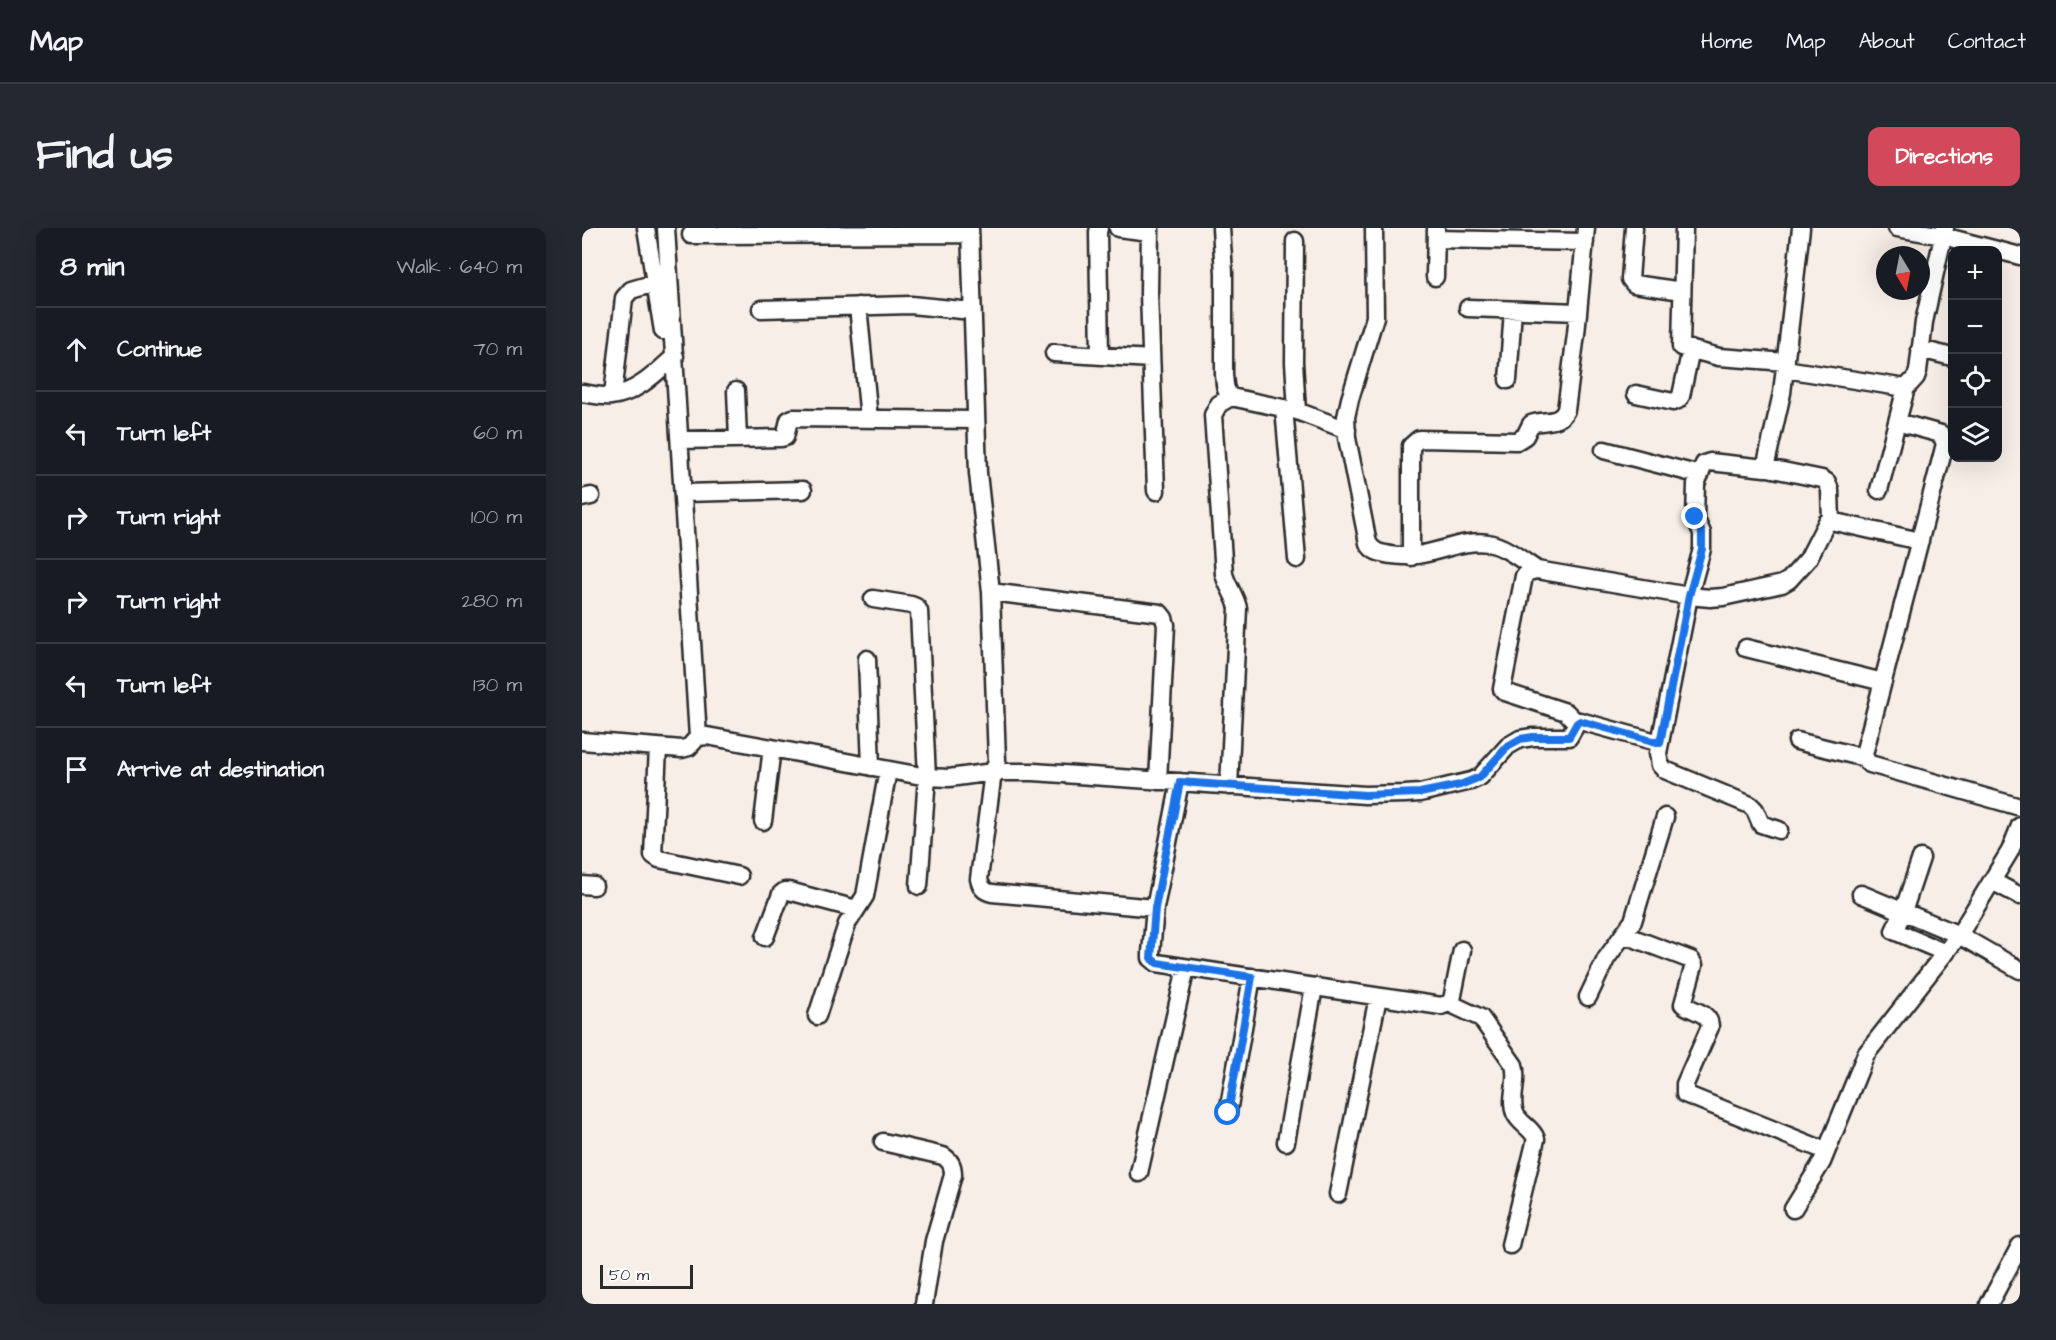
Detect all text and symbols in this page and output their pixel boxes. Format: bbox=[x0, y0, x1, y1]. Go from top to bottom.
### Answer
text: Map bbox=[30, 22, 83, 61]
text: Home bbox=[1701, 27, 1753, 56]
text: Map bbox=[1786, 27, 1826, 56]
text: About bbox=[1859, 27, 1915, 56]
text: Contact bbox=[1948, 27, 2026, 56]
text: Find us bbox=[36, 127, 173, 185]
button: Directions bbox=[1868, 127, 2020, 186]
north arrow bbox=[1876, 246, 1930, 300]
map controls bbox=[1948, 246, 2002, 462]
button: + bbox=[1948, 246, 2002, 300]
text: 8 min bbox=[60, 249, 124, 285]
text: Walk · 640 m bbox=[396, 253, 522, 281]
button: − bbox=[1948, 300, 2002, 354]
icon: ahead bbox=[60, 333, 93, 366]
text: Continue bbox=[117, 334, 202, 365]
text: 70 m bbox=[474, 335, 522, 363]
button: locate bbox=[1948, 354, 2002, 408]
button: layers bbox=[1948, 408, 2002, 462]
icon: left bbox=[60, 417, 93, 450]
text: Turn left bbox=[117, 418, 211, 449]
text: 60 m bbox=[473, 419, 522, 447]
icon: right bbox=[60, 501, 93, 534]
text: Turn right bbox=[117, 502, 220, 533]
text: 100 m bbox=[471, 503, 522, 531]
route end bbox=[1681, 503, 1707, 529]
icon: right bbox=[60, 585, 93, 618]
text: Turn right bbox=[117, 586, 220, 617]
text: 280 m bbox=[461, 587, 522, 615]
icon: left bbox=[60, 669, 93, 702]
text: Turn left bbox=[117, 670, 211, 701]
text: 130 m bbox=[473, 671, 522, 699]
icon: arrive bbox=[60, 753, 93, 786]
text: Arrive at destination bbox=[117, 754, 324, 785]
route start bbox=[1214, 1099, 1240, 1125]
scale bar bbox=[600, 1262, 693, 1290]
text: 50 m bbox=[609, 1264, 649, 1286]

